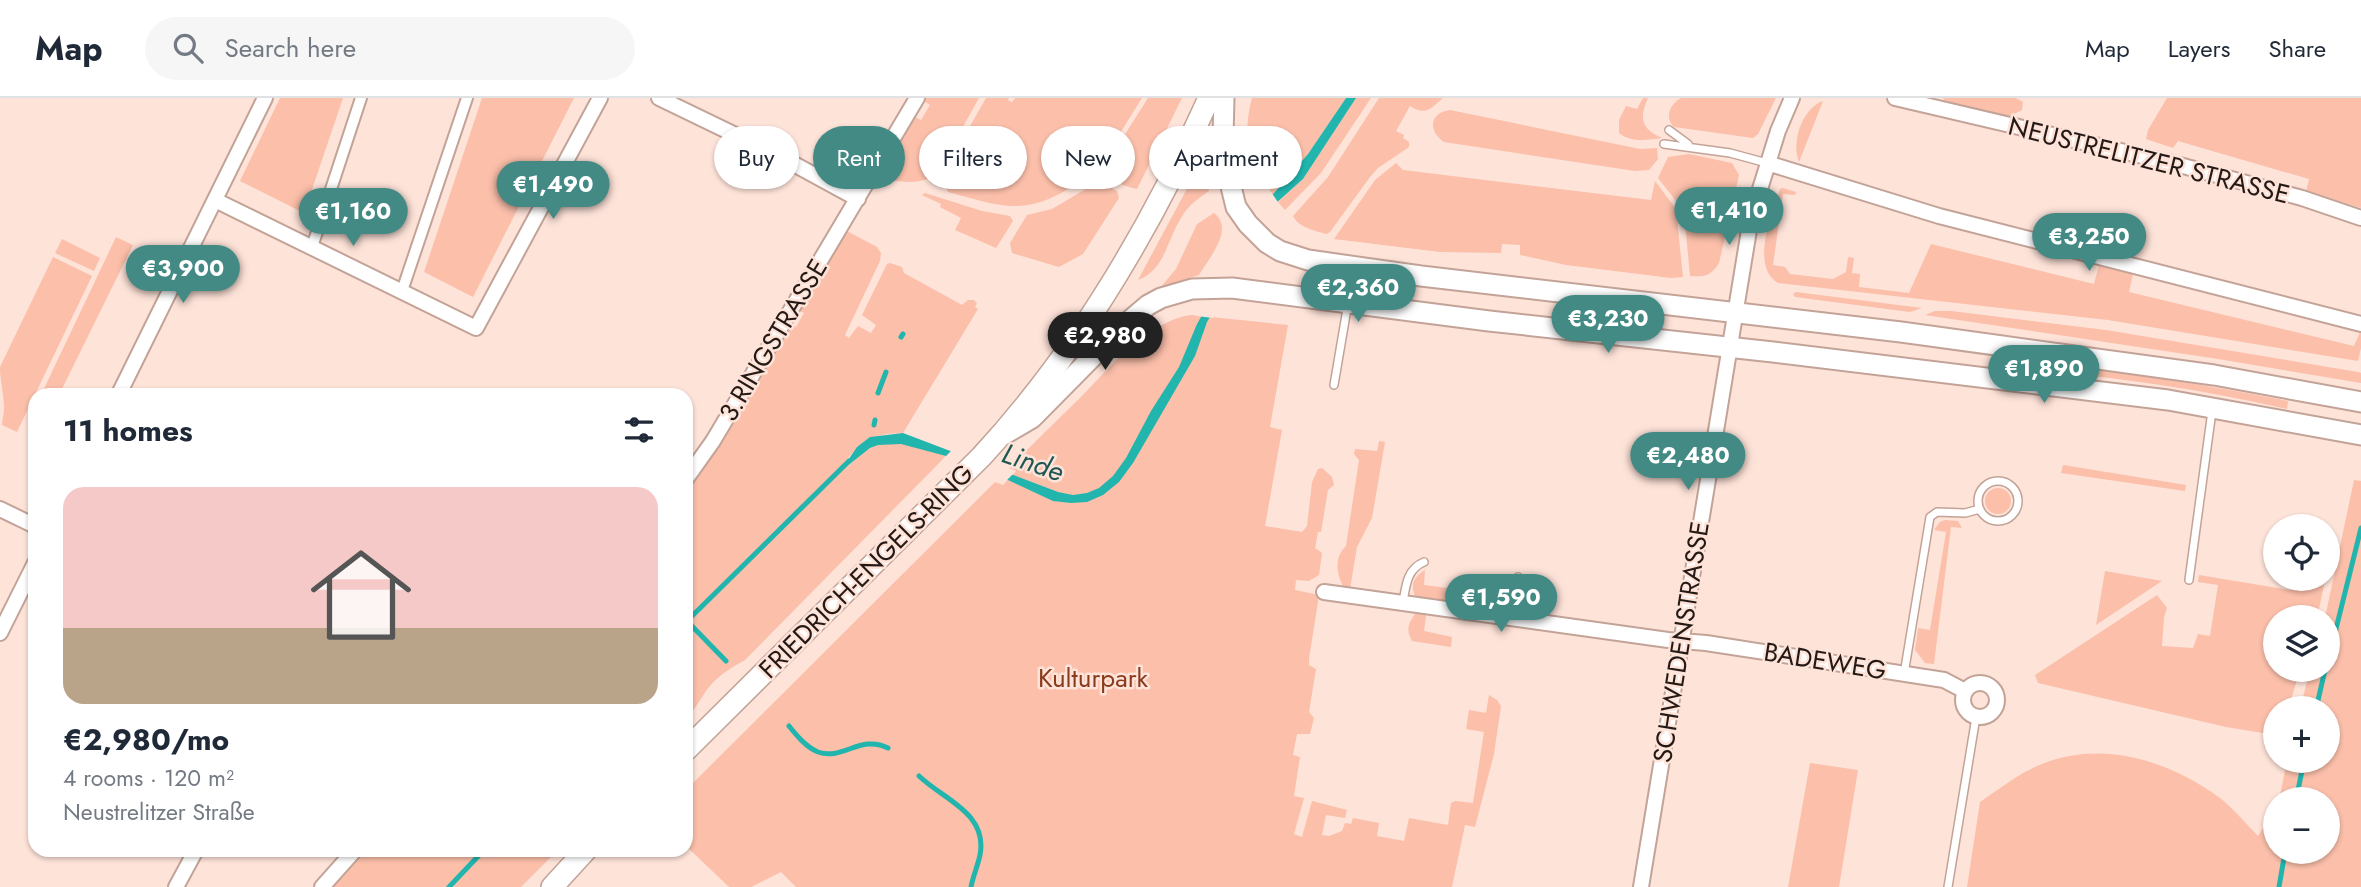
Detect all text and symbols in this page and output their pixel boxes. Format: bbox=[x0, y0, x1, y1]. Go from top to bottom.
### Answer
search box bbox=[145, 17, 635, 80]
text: Map bbox=[35, 25, 103, 72]
icon: search bbox=[169, 29, 207, 67]
text: Search here bbox=[225, 29, 356, 67]
text: Map bbox=[2085, 31, 2130, 66]
text: Layers bbox=[2168, 31, 2230, 66]
text: Share bbox=[2268, 31, 2326, 66]
street label: NEUSTRELITZER STRASSE bbox=[2004, 107, 2294, 213]
chip: Buy bbox=[714, 126, 799, 189]
chip: Rent bbox=[813, 126, 905, 189]
chip: Filters bbox=[919, 126, 1027, 189]
chip: New bbox=[1041, 126, 1135, 189]
chip: Apartment bbox=[1149, 126, 1302, 189]
pin: €1,490 bbox=[496, 162, 610, 221]
text: €1,490 bbox=[513, 167, 593, 201]
pin: €1,160 bbox=[296, 188, 410, 248]
pin: €1,410 bbox=[1672, 188, 1786, 247]
text: €1,410 bbox=[1690, 193, 1768, 227]
text: €1,160 bbox=[315, 194, 391, 228]
pin: €3,250 bbox=[2032, 214, 2146, 273]
text: €3,250 bbox=[2048, 219, 2130, 253]
pin: €3,900 bbox=[126, 246, 240, 305]
text: €3,900 bbox=[142, 251, 224, 285]
street label: 3.RINGSTRASSE bbox=[709, 251, 837, 429]
pin: €2,360 bbox=[1301, 264, 1415, 324]
text: €2,360 bbox=[1317, 270, 1399, 304]
pin: €3,230 bbox=[1551, 296, 1665, 355]
text: €3,230 bbox=[1567, 301, 1649, 335]
pin: €2,980 bbox=[1048, 313, 1162, 372]
text: €2,980 bbox=[1064, 318, 1146, 352]
pin: €1,890 bbox=[1987, 345, 2101, 405]
text: €1,890 bbox=[2004, 351, 2084, 385]
text: 11 homes bbox=[63, 409, 193, 452]
icon: filters bbox=[620, 411, 658, 449]
pin: €2,480 bbox=[1631, 432, 1745, 492]
water label: Linde bbox=[996, 433, 1069, 492]
text: €2,480 bbox=[1646, 438, 1730, 472]
street label: FRIEDRICH-ENGELS-RING bbox=[750, 455, 982, 687]
map controls bbox=[2263, 514, 2340, 864]
button: locate bbox=[2263, 514, 2340, 591]
street label: SCHWEDENSTRASSE bbox=[1643, 519, 1719, 765]
icon: home bbox=[298, 532, 424, 658]
pin: €1,590 bbox=[1444, 574, 1558, 634]
text: €1,590 bbox=[1461, 580, 1541, 614]
button: layers bbox=[2263, 605, 2340, 682]
street label: BADEWEG bbox=[1761, 633, 1889, 689]
park label: Kulturpark bbox=[1038, 659, 1149, 697]
button: + bbox=[2263, 696, 2340, 773]
text: €2,980/mo bbox=[63, 718, 229, 761]
text: 4 rooms · 120 m² bbox=[63, 761, 234, 795]
button: − bbox=[2263, 787, 2340, 864]
text: Neustrelitzer Straße bbox=[63, 795, 255, 829]

